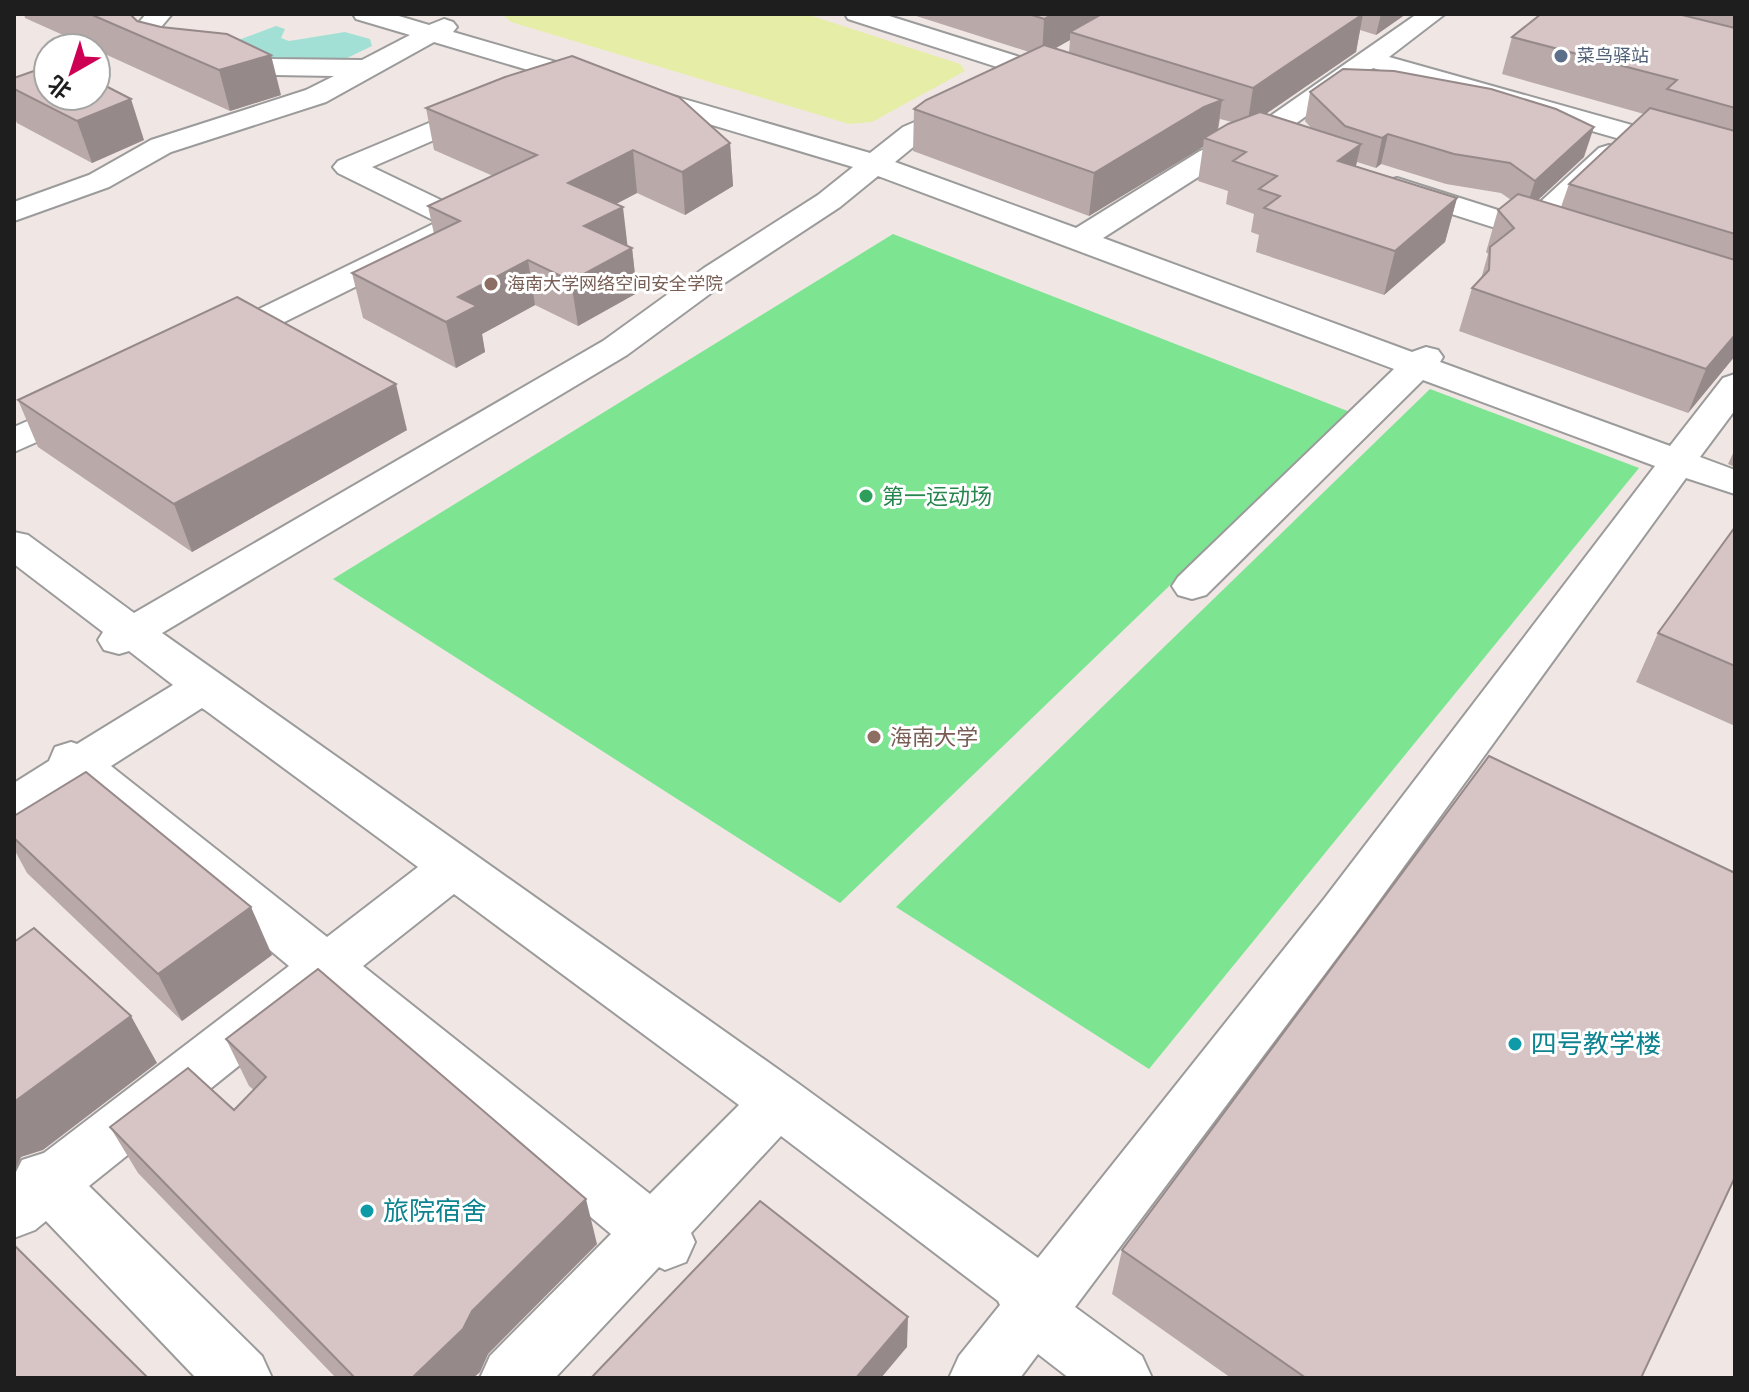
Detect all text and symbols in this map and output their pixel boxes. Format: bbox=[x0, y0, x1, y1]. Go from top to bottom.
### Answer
north arrow bbox=[32, 32, 112, 112]
place label: 菜鸟驿站 bbox=[1577, 44, 1649, 68]
marker: 菜鸟驿站 bbox=[1552, 47, 1570, 65]
text: 北 bbox=[42, 68, 78, 105]
place label: 海南大学网络空间安全学院 bbox=[507, 272, 723, 296]
marker: 海南大学网络空间安全学院 bbox=[482, 275, 500, 293]
place label: 第一运动场 bbox=[882, 482, 992, 512]
marker: 第一运动场 bbox=[857, 487, 875, 505]
place label: 海南大学 bbox=[890, 723, 978, 753]
marker: 海南大学 bbox=[865, 728, 883, 746]
place label: 四号教学楼 bbox=[1531, 1027, 1661, 1062]
marker: 四号教学楼 bbox=[1506, 1035, 1524, 1053]
place label: 旅院宿舍 bbox=[383, 1194, 487, 1229]
marker: 旅院宿舍 bbox=[358, 1202, 376, 1220]

